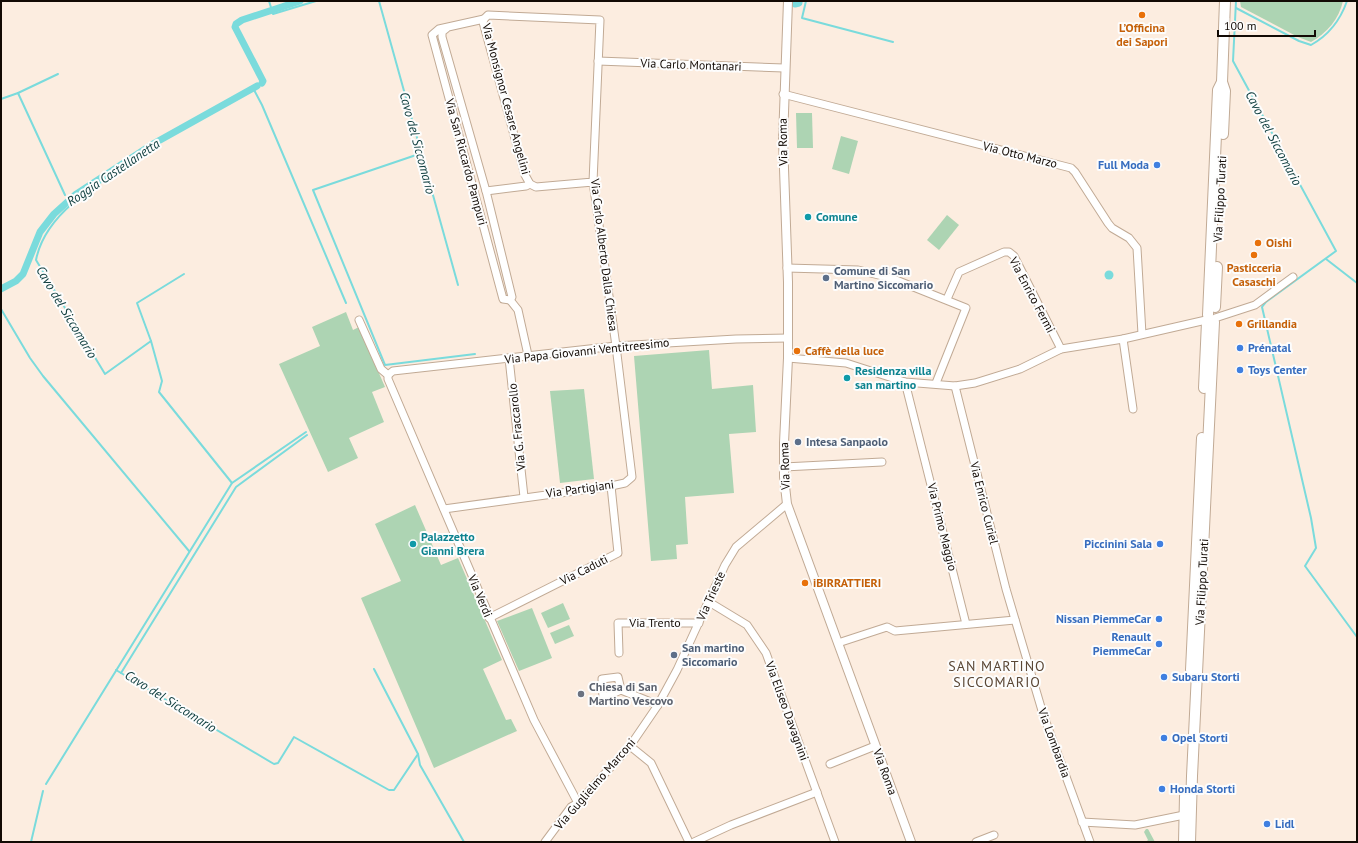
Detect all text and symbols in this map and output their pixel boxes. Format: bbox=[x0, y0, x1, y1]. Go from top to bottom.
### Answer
marker: L’Officina dei Sapori bbox=[1137, 10, 1147, 20]
scale bar bbox=[1218, 12, 1315, 38]
text: 100 m bbox=[1224, 18, 1257, 33]
place label: L’Officina dei Sapori bbox=[1116, 20, 1168, 49]
street label: Via Monsignor Cesare Angelini bbox=[479, 21, 534, 176]
street label: Via Carlo Montanari bbox=[639, 55, 742, 74]
water label: Cavo del Siccomario bbox=[1241, 88, 1306, 189]
water label: Cavo del Siccomario bbox=[396, 90, 439, 197]
street label: Via San Riccardo Pampuri bbox=[442, 96, 491, 227]
street label: Via Roma bbox=[775, 118, 790, 167]
water label: Roggia Castellanetta bbox=[64, 135, 164, 210]
street label: Via Otto Marzo bbox=[980, 138, 1059, 171]
street label: Via Filippo Turati bbox=[1210, 155, 1229, 244]
place label: Full Moda bbox=[1098, 157, 1149, 172]
marker: Full Moda bbox=[1152, 160, 1162, 170]
street label: Via Carlo Alberto Dalla Chiesa bbox=[588, 177, 621, 332]
place label: Comune bbox=[816, 209, 857, 224]
marker: Comune bbox=[803, 212, 813, 222]
place label: Oishi bbox=[1266, 235, 1292, 250]
marker: Oishi bbox=[1253, 238, 1263, 248]
marker: Pasticceria Casaschi bbox=[1249, 250, 1259, 260]
street label: Via Enrico Fermi bbox=[1006, 253, 1059, 335]
place label: Pasticceria Casaschi bbox=[1227, 260, 1281, 289]
water label: Cavo del Siccomario bbox=[32, 263, 101, 362]
place label: Comune di San Martino Siccomario bbox=[834, 263, 934, 292]
marker: Comune di San Martino Siccomario bbox=[821, 273, 831, 283]
place label: Grillandia bbox=[1247, 316, 1297, 331]
marker: Grillandia bbox=[1234, 319, 1244, 329]
street label: Via Papa Giovanni Ventitreesimo bbox=[503, 334, 670, 367]
place label: Prénatal bbox=[1248, 340, 1291, 355]
place label: Caffè della luce bbox=[805, 343, 884, 358]
marker: Prénatal bbox=[1235, 343, 1245, 353]
marker: Caffè della luce bbox=[792, 346, 802, 356]
place label: Toys Center bbox=[1248, 362, 1307, 377]
place label: Residenza villa san martino bbox=[855, 363, 931, 392]
marker: Toys Center bbox=[1235, 365, 1245, 375]
marker: Residenza villa san martino bbox=[842, 373, 852, 383]
street label: Via G. Fraccarollo bbox=[504, 382, 529, 473]
place label: Intesa Sanpaolo bbox=[806, 434, 888, 449]
marker: Intesa Sanpaolo bbox=[793, 437, 803, 447]
street label: Via Roma bbox=[776, 442, 793, 491]
street label: Via Enrico Curiel bbox=[967, 459, 1002, 546]
street label: Via Partigiani bbox=[544, 476, 615, 501]
street label: Via Primo Maggio bbox=[924, 480, 961, 572]
place label: Palazzetto Gianni Brera bbox=[421, 529, 484, 558]
place label: Piccinini Sala bbox=[1084, 536, 1152, 551]
street label: Via Filippo Turati bbox=[1192, 538, 1211, 627]
marker: Palazzetto Gianni Brera bbox=[408, 539, 418, 549]
marker: Piccinini Sala bbox=[1155, 539, 1165, 549]
street label: Via Caduti bbox=[556, 551, 610, 588]
street label: Via Trieste bbox=[693, 569, 728, 624]
street label: Via Verdi bbox=[464, 571, 496, 619]
place label: iBIRRATTIERI bbox=[813, 575, 881, 590]
marker: iBIRRATTIERI bbox=[800, 578, 810, 588]
place label: Nissan PiemmeCar bbox=[1056, 611, 1152, 626]
marker: Nissan PiemmeCar bbox=[1154, 614, 1164, 624]
street label: Via Trento bbox=[628, 615, 681, 630]
place label: Renault PiemmeCar bbox=[1093, 629, 1152, 658]
marker: Renault PiemmeCar bbox=[1154, 639, 1164, 649]
place label: San martino Siccomario bbox=[682, 640, 745, 669]
marker: San martino Siccomario bbox=[669, 650, 679, 660]
district label: SAN MARTINO SICCOMARIO bbox=[948, 657, 1046, 691]
street label: Via Eliseo Davagnini bbox=[762, 658, 812, 763]
water label: Cavo del Siccomario bbox=[122, 666, 220, 737]
place label: Subaru Storti bbox=[1172, 669, 1240, 684]
marker: Subaru Storti bbox=[1159, 672, 1169, 682]
place label: Chiesa di San Martino Vescovo bbox=[589, 679, 674, 708]
marker: Chiesa di San Martino Vescovo bbox=[576, 689, 586, 699]
street label: Via Lombardia bbox=[1035, 705, 1074, 780]
place label: Opel Storti bbox=[1172, 730, 1228, 745]
marker: Opel Storti bbox=[1159, 733, 1169, 743]
street label: Via Guglielmo Marconi bbox=[550, 735, 638, 833]
street label: Via Roma bbox=[870, 746, 901, 797]
place label: Honda Storti bbox=[1170, 781, 1235, 796]
marker: Honda Storti bbox=[1157, 784, 1167, 794]
place label: Lidl bbox=[1275, 816, 1295, 831]
marker: Lidl bbox=[1262, 819, 1272, 829]

